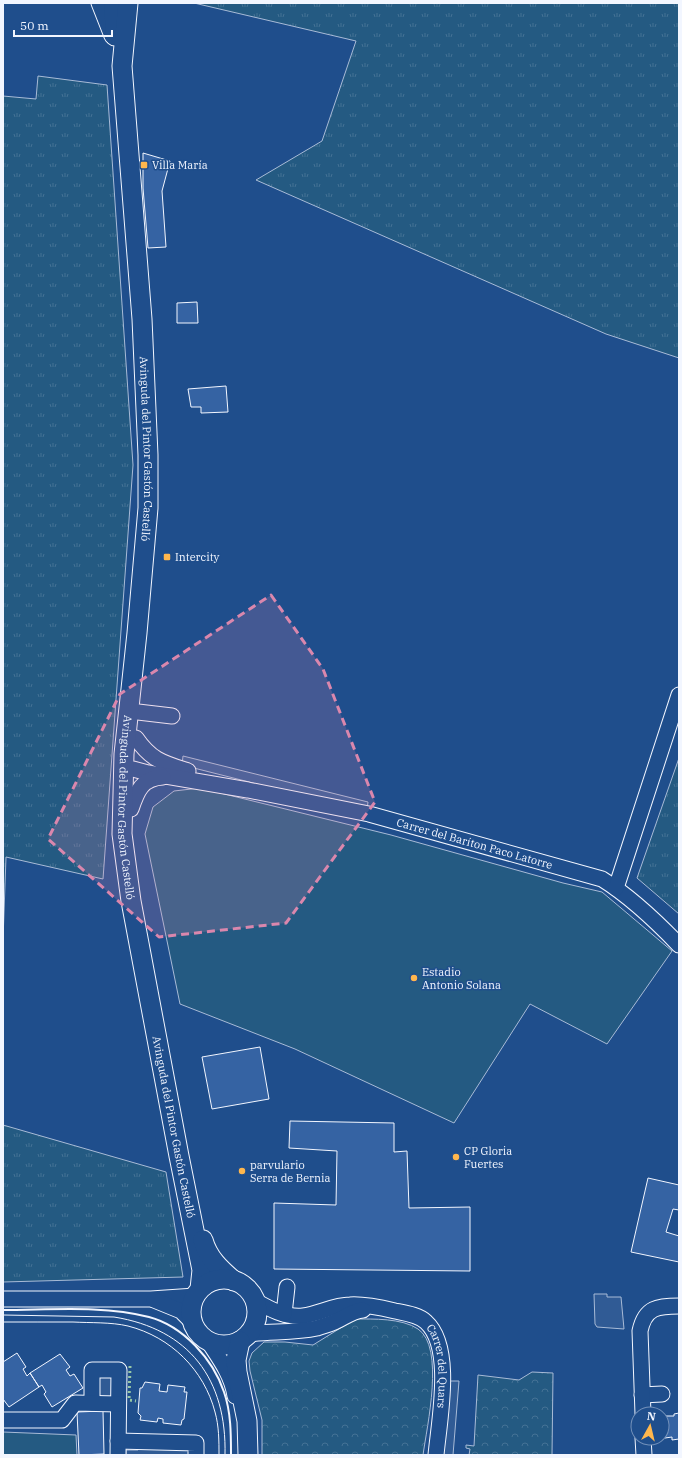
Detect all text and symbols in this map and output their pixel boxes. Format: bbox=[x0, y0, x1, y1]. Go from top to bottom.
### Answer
scale bar bbox=[14, 12, 112, 38]
text: 50 m bbox=[20, 18, 49, 33]
place label: Villa María bbox=[152, 158, 208, 172]
marker: Villa María bbox=[139, 160, 149, 170]
street label: Avinguda del Pintor Gastón Castelló bbox=[137, 356, 155, 542]
place label: Intercity bbox=[175, 550, 220, 564]
marker: Intercity bbox=[162, 552, 172, 562]
street label: Avinguda del Pintor Gastón Castelló bbox=[115, 714, 138, 901]
street label: Carrer del Baríton Paco Latorre bbox=[395, 815, 554, 872]
place label: Estadio Antonio Solana bbox=[422, 965, 501, 992]
marker: Estadio Antonio Solana bbox=[409, 973, 419, 983]
street label: Avinguda del Pintor Gastón Castelló bbox=[150, 1035, 198, 1219]
place label: CP Gloria Fuertes bbox=[464, 1144, 512, 1171]
marker: CP Gloria Fuertes bbox=[451, 1152, 461, 1162]
place label: parvulario Serra de Bernia bbox=[250, 1158, 330, 1185]
marker: parvulario Serra de Bernia bbox=[237, 1166, 247, 1176]
street label: Carrer del Quars bbox=[424, 1321, 450, 1409]
north arrow bbox=[630, 1406, 670, 1446]
text: N bbox=[646, 1409, 657, 1424]

